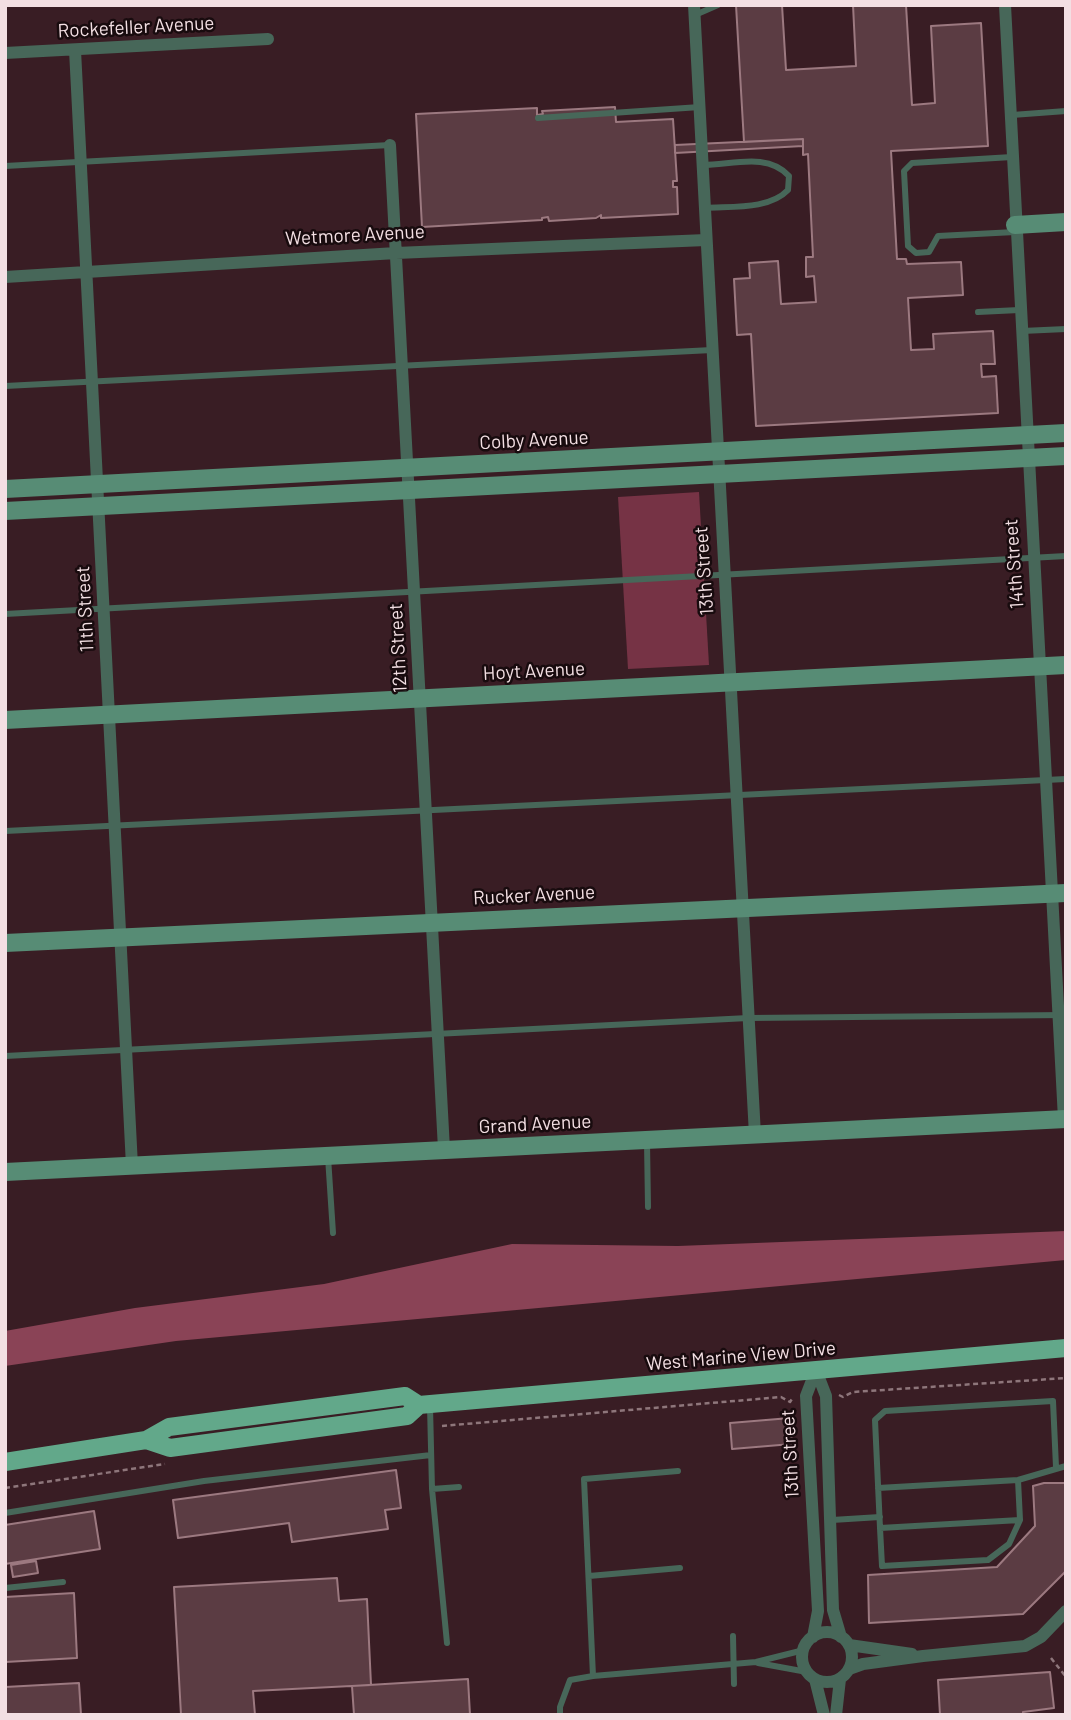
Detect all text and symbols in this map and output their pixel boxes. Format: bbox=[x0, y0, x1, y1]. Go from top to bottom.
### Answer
street label: Rockefeller Avenue bbox=[57, 12, 215, 42]
street label: Wetmore Avenue bbox=[285, 220, 425, 250]
street label: Colby Avenue bbox=[479, 426, 589, 454]
street label: 14th Street bbox=[999, 518, 1029, 610]
street label: 13th Street bbox=[690, 526, 718, 616]
street label: 11th Street bbox=[71, 565, 99, 653]
street label: 12th Street bbox=[384, 603, 412, 693]
street label: Hoyt Avenue bbox=[482, 657, 586, 685]
street label: Rucker Avenue bbox=[472, 880, 596, 910]
street label: Grand Avenue bbox=[478, 1110, 592, 1138]
street label: West Marine View Drive bbox=[645, 1336, 837, 1376]
street label: 13th Street bbox=[776, 1409, 804, 1499]

